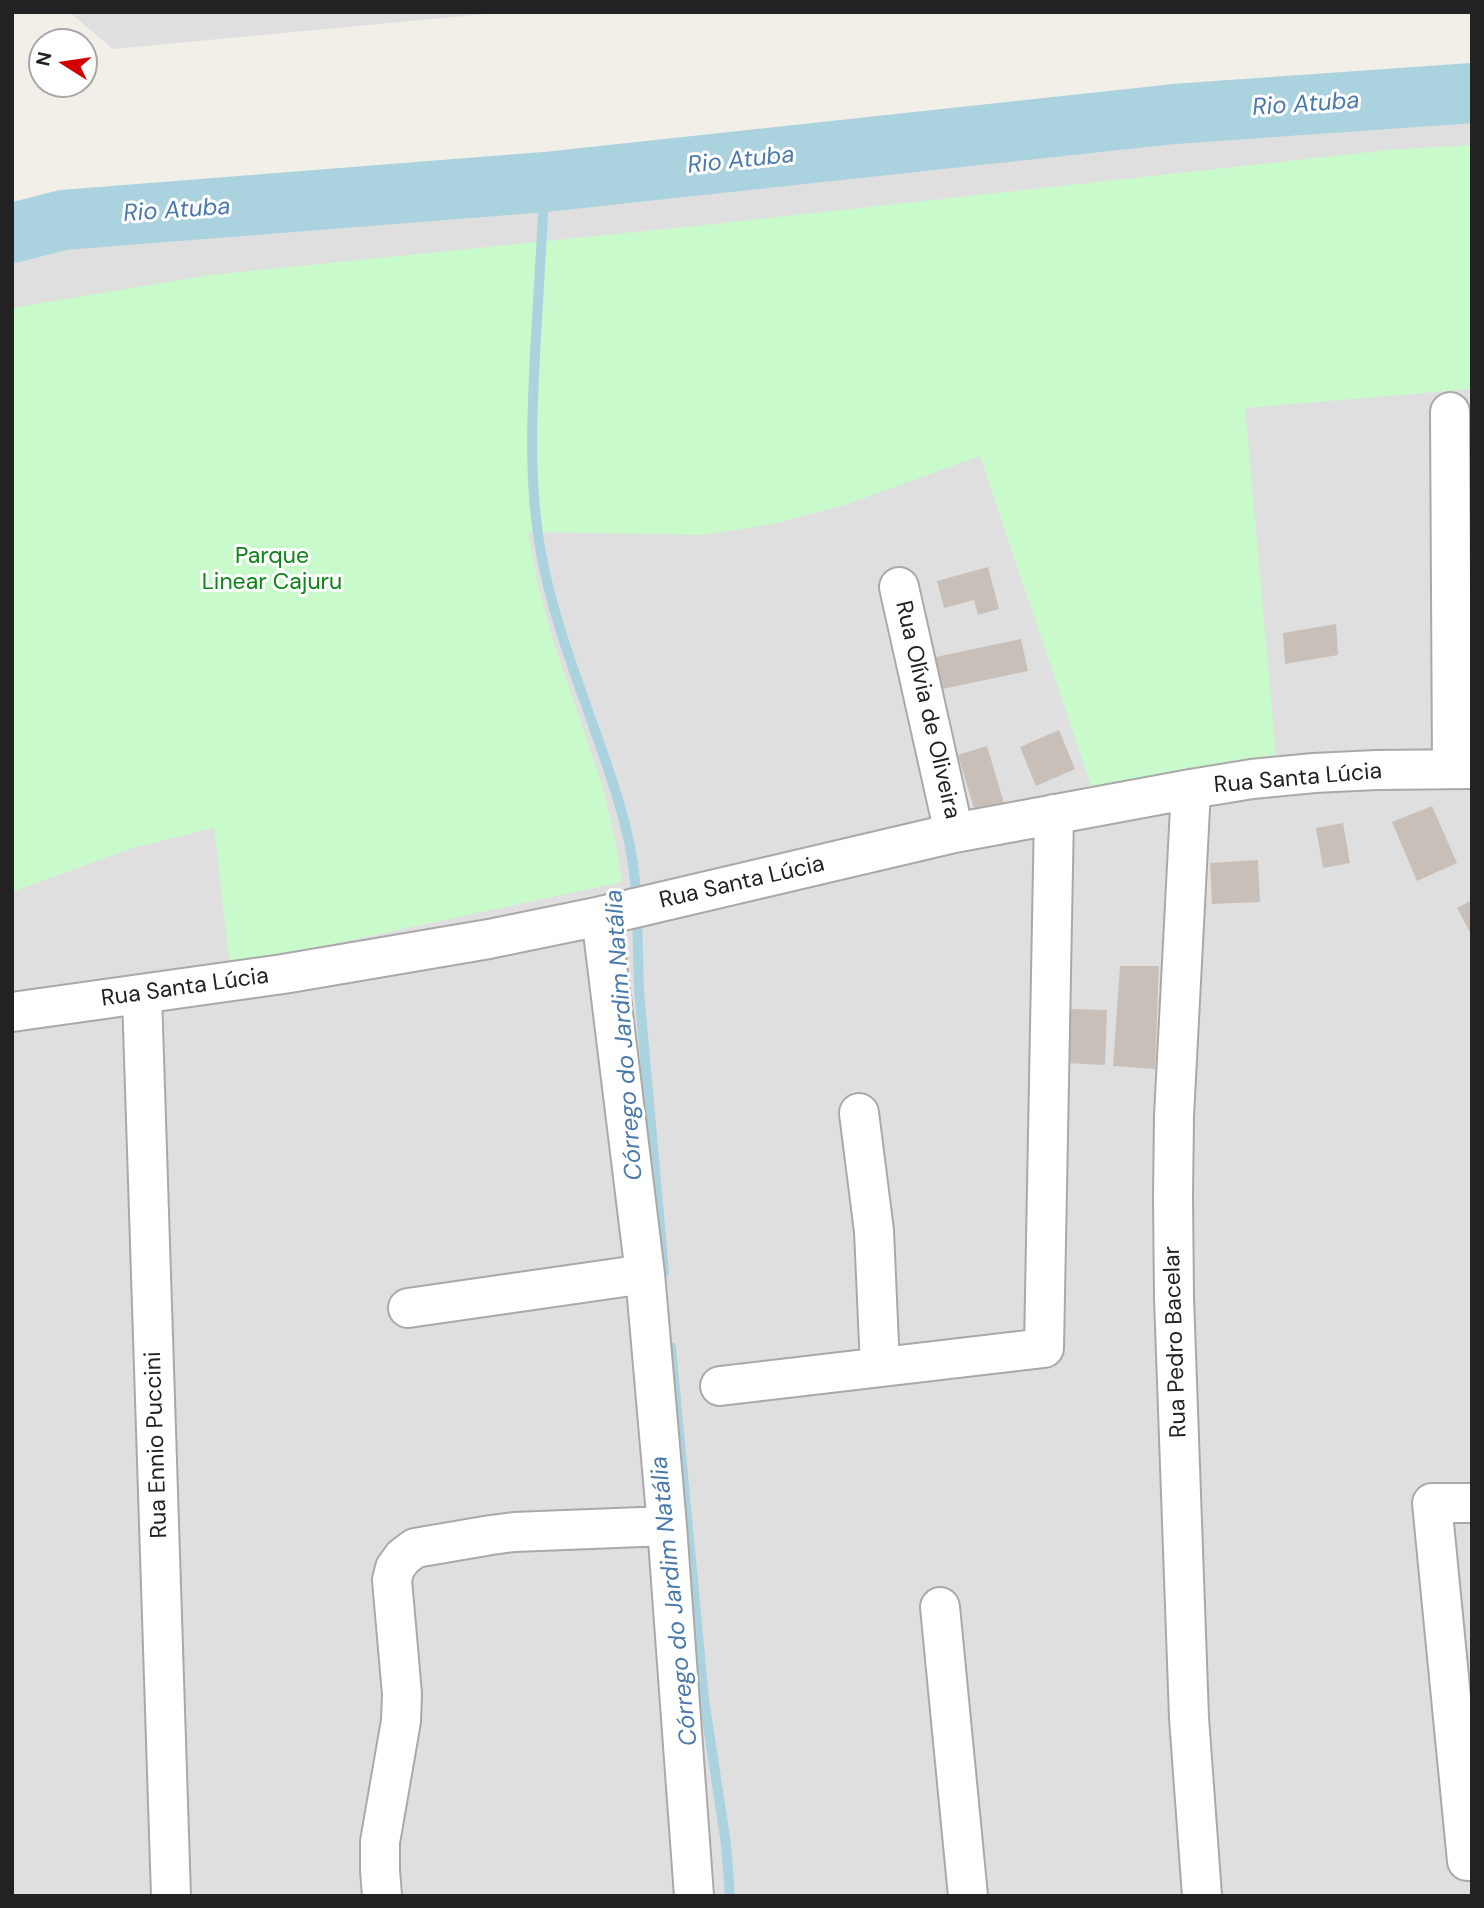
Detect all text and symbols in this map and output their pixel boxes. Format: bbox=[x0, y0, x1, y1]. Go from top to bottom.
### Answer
north arrow bbox=[28, 28, 98, 98]
text: N bbox=[30, 50, 58, 68]
water label: Rio Atuba bbox=[1251, 87, 1361, 123]
water label: Rio Atuba bbox=[686, 141, 796, 181]
water label: Rio Atuba bbox=[122, 193, 232, 229]
park label: Parque Linear Cajuru bbox=[202, 543, 342, 597]
street label: Rua Olívia de Oliveira bbox=[888, 598, 966, 822]
street label: Rua Santa Lúcia bbox=[1213, 758, 1383, 800]
street label: Rua Santa Lúcia bbox=[657, 851, 827, 915]
water label: Córrego do Jardim Natália bbox=[600, 889, 650, 1181]
street label: Rua Santa Lúcia bbox=[100, 963, 270, 1013]
street label: Rua Pedro Bacelar bbox=[1159, 1245, 1193, 1439]
street label: Rua Ennio Puccini bbox=[140, 1351, 174, 1539]
water label: Córrego do Jardim Natália bbox=[645, 1455, 705, 1747]

